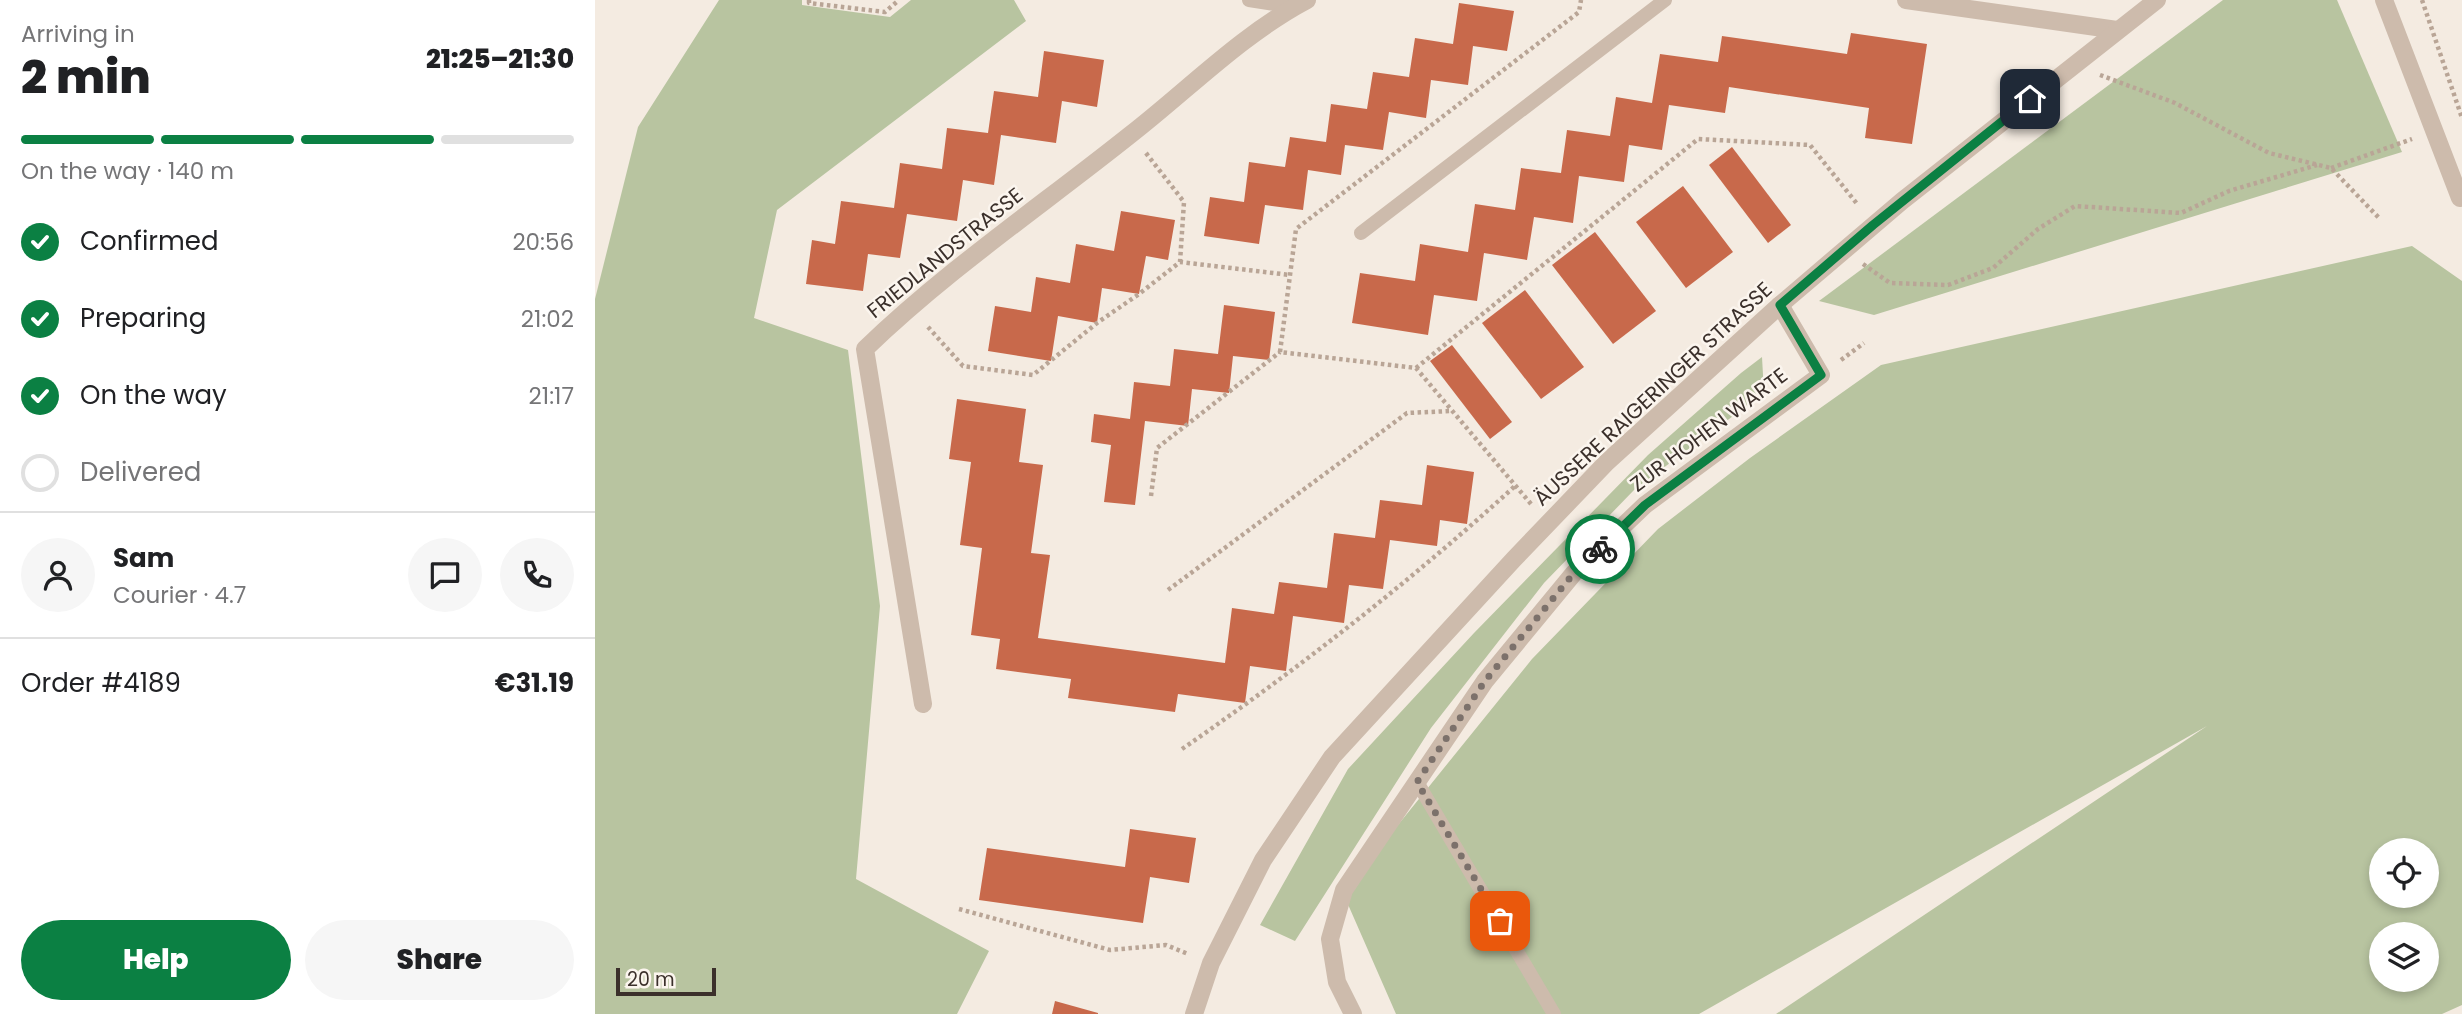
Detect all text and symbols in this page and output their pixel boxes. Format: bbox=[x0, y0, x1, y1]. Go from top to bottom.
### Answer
text: Arriving in bbox=[21, 18, 135, 50]
text: 21:25–21:30 bbox=[426, 41, 574, 77]
text: 2 min bbox=[21, 45, 151, 109]
pin bbox=[2000, 69, 2060, 129]
icon: home bbox=[2011, 80, 2049, 118]
text: On the way · 140 m bbox=[21, 155, 234, 187]
street label: FRIEDLANDSTRASSE bbox=[861, 181, 1029, 325]
icon: check bbox=[21, 223, 59, 261]
text: Confirmed bbox=[80, 223, 218, 259]
text: 20:56 bbox=[512, 226, 574, 258]
street label: ÄUSSERE RAIGERINGER STRASSE bbox=[1527, 275, 1778, 512]
icon: check bbox=[21, 300, 59, 338]
text: Preparing bbox=[80, 300, 206, 336]
text: 21:02 bbox=[521, 303, 574, 335]
street label: ZUR HOHEN WARTE bbox=[1624, 361, 1793, 498]
icon: check bbox=[21, 377, 59, 415]
text: On the way bbox=[80, 377, 227, 413]
text: 21:17 bbox=[529, 380, 574, 412]
text: Delivered bbox=[80, 454, 201, 490]
courier bbox=[1565, 514, 1635, 584]
icon: bike bbox=[1581, 530, 1619, 568]
button: person bbox=[21, 538, 95, 612]
button: chat bbox=[408, 538, 482, 612]
button: phone bbox=[500, 538, 574, 612]
text: Sam bbox=[113, 540, 174, 576]
text: Courier · 4.7 bbox=[113, 579, 246, 611]
text: Order #4189 bbox=[21, 665, 181, 701]
text: €31.19 bbox=[495, 665, 574, 701]
map controls bbox=[2369, 838, 2439, 992]
button: locate bbox=[2369, 838, 2439, 908]
pin bbox=[1470, 891, 1530, 951]
icon: bag bbox=[1481, 902, 1519, 940]
button: Help bbox=[21, 920, 291, 1000]
button: Share bbox=[305, 920, 574, 1000]
button: layers bbox=[2369, 922, 2439, 992]
scale bar bbox=[616, 965, 716, 997]
text: 20 m bbox=[627, 966, 675, 993]

